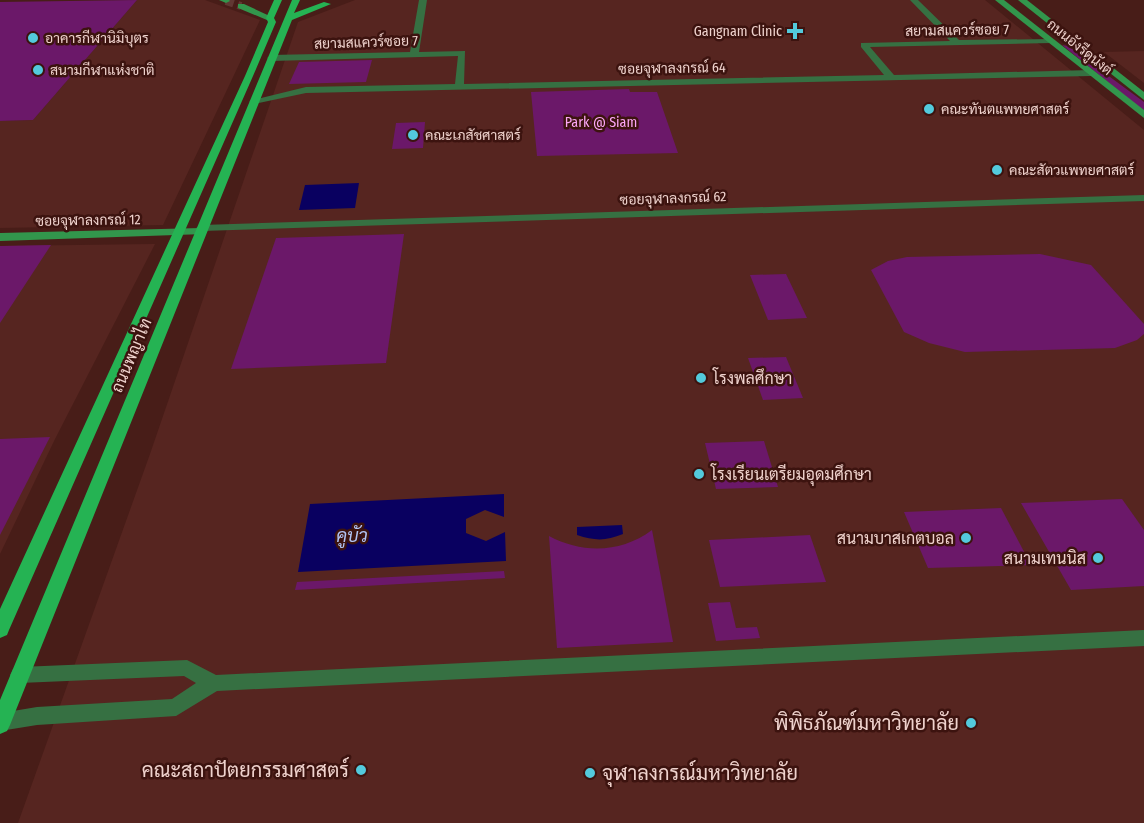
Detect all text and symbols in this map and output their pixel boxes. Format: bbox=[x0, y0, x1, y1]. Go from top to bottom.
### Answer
street label: ถนนอังรีดูนังต์ bbox=[1043, 15, 1117, 80]
street label: สยามสแควร์ซอย 7 bbox=[905, 20, 1009, 40]
marker: Gangnam Clinic bbox=[786, 22, 804, 40]
place label: Gangnam Clinic bbox=[694, 23, 782, 40]
place label: อาคารกีฬานิมิบุตร bbox=[45, 29, 149, 48]
marker: อาคารกีฬานิมิบุตร bbox=[26, 31, 40, 45]
street label: สยามสแควร์ซอย 7 bbox=[314, 31, 419, 53]
street label: ซอยจุฬาลงกรณ์ 64 bbox=[618, 58, 726, 79]
place label: สนามกีฬาแห่งชาติ bbox=[50, 61, 155, 79]
marker: สนามกีฬาแห่งชาติ bbox=[31, 63, 45, 77]
place label: คณะทันตแพทยศาสตร์ bbox=[941, 100, 1069, 118]
marker: คณะทันตแพทยศาสตร์ bbox=[922, 102, 936, 116]
park label: Park @ Siam bbox=[565, 114, 637, 131]
place label: คณะเภสัชศาสตร์ bbox=[425, 126, 521, 144]
marker: คณะเภสัชศาสตร์ bbox=[406, 128, 420, 142]
place label: คณะสัตวแพทยศาสตร์ bbox=[1009, 161, 1135, 179]
marker: คณะสัตวแพทยศาสตร์ bbox=[990, 163, 1004, 177]
street label: ซอยจุฬาลงกรณ์ 62 bbox=[619, 187, 727, 210]
street label: ซอยจุฬาลงกรณ์ 12 bbox=[35, 210, 141, 231]
street label: ถนนพญาไท bbox=[105, 314, 156, 395]
place label: โรงพลศึกษา bbox=[712, 367, 792, 388]
marker: โรงพลศึกษา bbox=[694, 371, 708, 385]
place label: โรงเรียนเตรียมอุดมศึกษา bbox=[710, 463, 872, 486]
marker: โรงเรียนเตรียมอุดมศึกษา bbox=[692, 467, 706, 481]
water label: คูบัว bbox=[336, 525, 368, 549]
place label: สนามบาสเกตบอล bbox=[837, 529, 954, 548]
marker: สนามบาสเกตบอล bbox=[959, 531, 973, 545]
place label: สนามเทนนิส bbox=[1004, 549, 1086, 568]
marker: สนามเทนนิส bbox=[1091, 551, 1105, 565]
place label: พิพิธภัณฑ์มหาวิทยาลัย bbox=[774, 709, 959, 735]
marker: พิพิธภัณฑ์มหาวิทยาลัย bbox=[964, 716, 978, 730]
place label: คณะสถาปัตยกรรมศาสตร์ bbox=[142, 756, 349, 782]
place label: จุฬาลงกรณ์มหาวิทยาลัย bbox=[602, 759, 798, 787]
marker: คณะสถาปัตยกรรมศาสตร์ bbox=[354, 763, 368, 777]
marker: จุฬาลงกรณ์มหาวิทยาลัย bbox=[583, 766, 597, 780]

